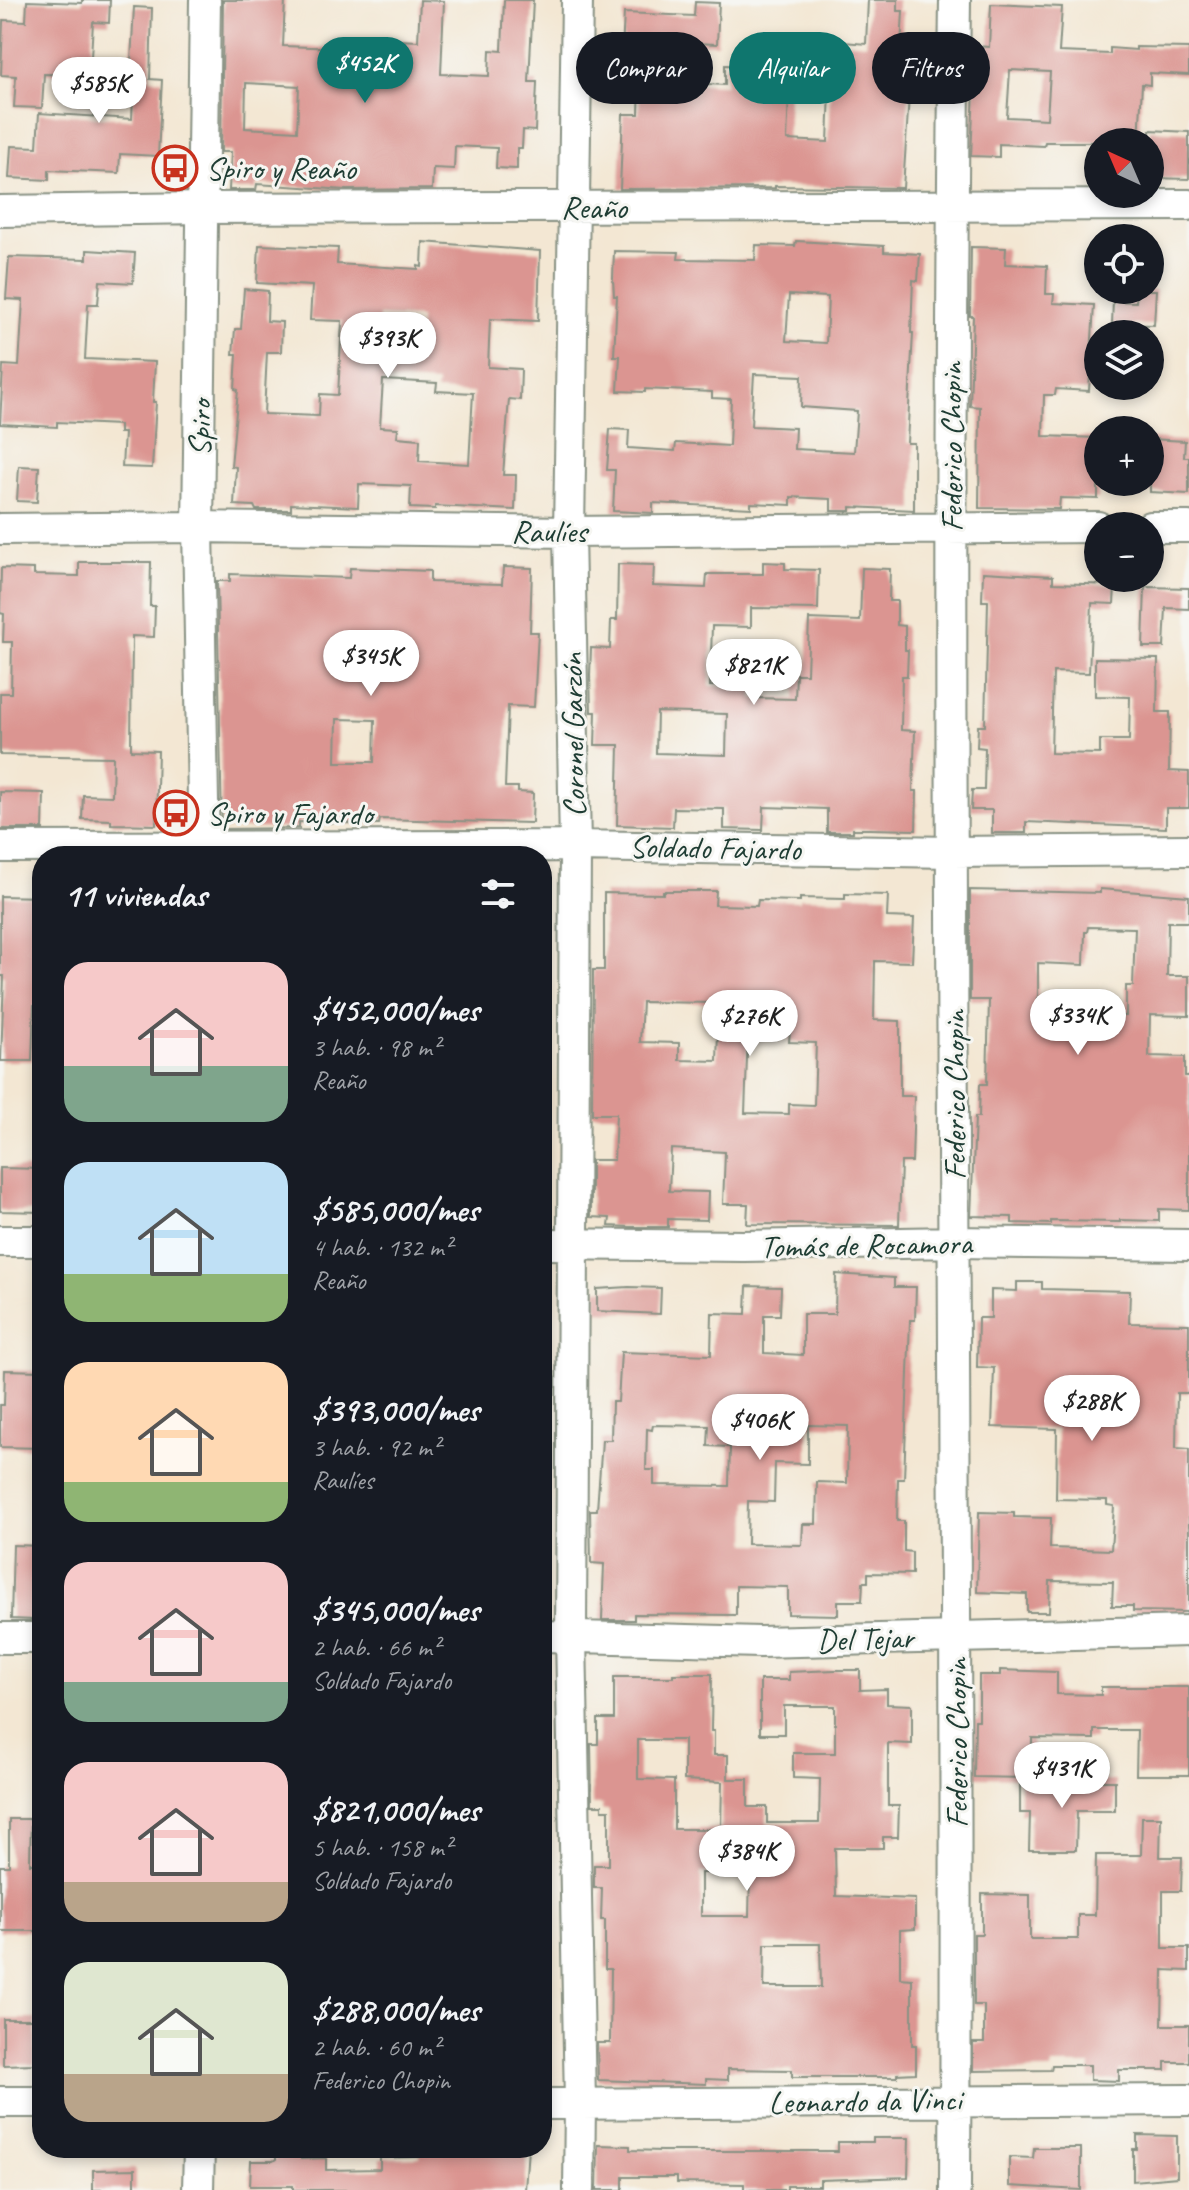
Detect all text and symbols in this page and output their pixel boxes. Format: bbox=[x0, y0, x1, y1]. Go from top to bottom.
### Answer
chip: Comprar bbox=[576, 32, 713, 104]
chip: Alquilar bbox=[729, 32, 856, 104]
chip: Filtros bbox=[872, 32, 990, 104]
pin: $452K bbox=[309, 37, 421, 105]
text: $452K bbox=[335, 46, 395, 79]
pin: $585K bbox=[43, 57, 155, 125]
text: $585K bbox=[69, 66, 129, 99]
north arrow bbox=[1084, 128, 1164, 208]
map controls bbox=[1084, 128, 1164, 592]
bus stop icon: Spiro y Reaño bbox=[151, 144, 199, 192]
place label: Spiro y Reaño bbox=[206, 148, 357, 189]
street label: Reaño bbox=[561, 187, 629, 228]
button: locate bbox=[1084, 224, 1164, 304]
pin: $393K bbox=[332, 312, 444, 380]
button: layers bbox=[1084, 320, 1164, 400]
text: $393K bbox=[358, 321, 418, 354]
street label: Federico Chopin bbox=[931, 361, 972, 532]
street label: Spiro bbox=[179, 396, 221, 457]
button: + bbox=[1084, 416, 1164, 496]
street label: Raulíes bbox=[511, 511, 590, 552]
button: − bbox=[1084, 512, 1164, 592]
pin: $345K bbox=[315, 630, 427, 698]
text: $345K bbox=[341, 639, 401, 672]
pin: $821K bbox=[698, 639, 810, 707]
text: $821K bbox=[724, 648, 784, 681]
street label: Coronel Garzón bbox=[551, 651, 595, 817]
bus stop icon: Spiro y Fajardo bbox=[152, 789, 200, 837]
place label: Spiro y Fajardo bbox=[207, 793, 376, 834]
street label: Soldado Fajardo bbox=[629, 826, 803, 870]
icon: filters bbox=[476, 872, 520, 916]
text: 11 viviendas bbox=[64, 873, 207, 916]
text: $452,000/mes bbox=[312, 988, 479, 1031]
pin: $334K bbox=[1022, 989, 1134, 1057]
pin: $276K bbox=[694, 990, 806, 1058]
icon: home bbox=[128, 994, 224, 1090]
text: $334K bbox=[1048, 998, 1108, 1031]
text: $276K bbox=[720, 999, 780, 1032]
street label: Federico Chopin bbox=[934, 1009, 975, 1180]
text: 3 hab. · 98 m² bbox=[312, 1031, 440, 1064]
text: Reaño bbox=[312, 1064, 365, 1097]
text: $585,000/mes bbox=[312, 1188, 479, 1231]
icon: home bbox=[128, 1194, 224, 1290]
street label: Tomás de Rocamora bbox=[760, 1223, 974, 1267]
text: 4 hab. · 132 m² bbox=[312, 1231, 452, 1264]
text: Reaño bbox=[312, 1264, 365, 1297]
pin: $288K bbox=[1036, 1375, 1148, 1443]
text: $288K bbox=[1062, 1384, 1122, 1417]
text: $393,000/mes bbox=[312, 1388, 479, 1431]
icon: home bbox=[128, 1394, 224, 1490]
pin: $406K bbox=[704, 1394, 816, 1462]
text: $406K bbox=[730, 1403, 790, 1436]
text: 3 hab. · 92 m² bbox=[312, 1431, 440, 1464]
text: Raulíes bbox=[312, 1464, 373, 1497]
text: $345,000/mes bbox=[312, 1588, 479, 1631]
icon: home bbox=[128, 1594, 224, 1690]
street label: Del Tejar bbox=[816, 1617, 917, 1661]
text: 2 hab. · 66 m² bbox=[312, 1631, 440, 1664]
street label: Federico Chopin bbox=[936, 1657, 977, 1828]
text: Soldado Fajardo bbox=[312, 1664, 451, 1697]
pin: $431K bbox=[1006, 1742, 1118, 1810]
text: $431K bbox=[1032, 1751, 1092, 1784]
text: $821,000/mes bbox=[312, 1788, 480, 1831]
icon: home bbox=[128, 1794, 224, 1890]
pin: $384K bbox=[691, 1825, 803, 1893]
text: 5 hab. · 158 m² bbox=[312, 1831, 452, 1864]
text: $384K bbox=[717, 1834, 777, 1867]
text: Soldado Fajardo bbox=[312, 1864, 451, 1897]
text: $288,000/mes bbox=[312, 1988, 480, 2031]
icon: home bbox=[128, 1994, 224, 2090]
text: 2 hab. · 60 m² bbox=[312, 2031, 440, 2064]
text: Federico Chopin bbox=[312, 2064, 450, 2097]
street label: Leonardo da Vinci bbox=[768, 2079, 966, 2123]

